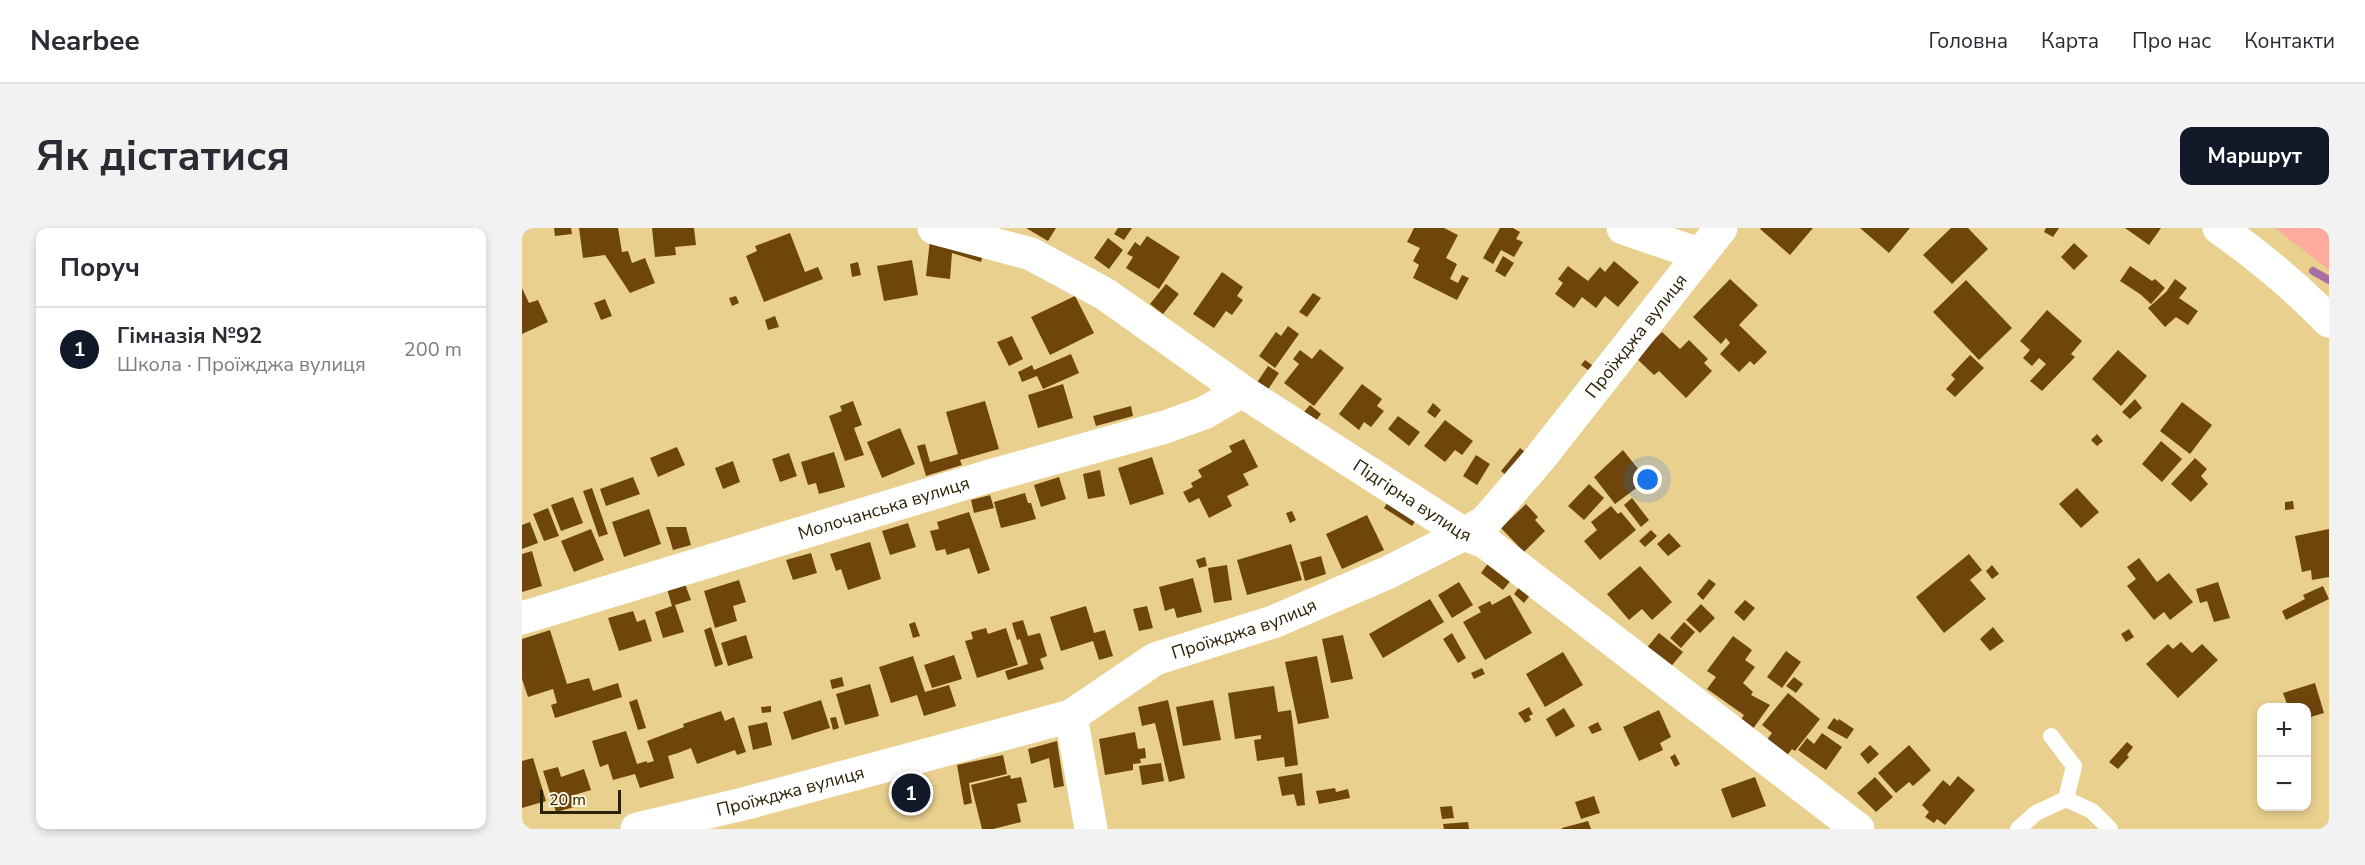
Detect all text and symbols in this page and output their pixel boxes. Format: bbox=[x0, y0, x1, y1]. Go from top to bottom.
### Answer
text: Nearbee bbox=[30, 22, 140, 60]
text: Головна bbox=[1928, 27, 2008, 55]
text: Карта bbox=[2041, 27, 2099, 55]
text: Про нас bbox=[2132, 27, 2211, 55]
text: Контакти bbox=[2244, 27, 2335, 55]
button: Маршрут bbox=[2180, 127, 2329, 185]
text: Як дістатися bbox=[36, 128, 290, 185]
text: Поруч bbox=[60, 250, 140, 285]
street label: Проїжджа вулиця bbox=[1580, 269, 1693, 403]
text: Гімназія №92 bbox=[117, 321, 262, 351]
text: 1 bbox=[74, 336, 86, 363]
text: 200 m bbox=[404, 336, 462, 363]
text: Школа · Проїжджа вулиця bbox=[117, 351, 366, 378]
street label: Підгірна вулиця bbox=[1348, 454, 1475, 548]
your location bbox=[1633, 465, 1662, 494]
street label: Молочанська вулиця bbox=[795, 471, 972, 545]
street label: Проїжджа вулиця bbox=[1168, 593, 1320, 665]
map controls bbox=[2257, 703, 2311, 811]
button: + bbox=[2257, 703, 2311, 757]
button: − bbox=[2257, 757, 2311, 811]
street label: Проїжджа вулиця bbox=[714, 760, 867, 822]
pin: 1 bbox=[892, 770, 930, 816]
scale bar bbox=[540, 787, 621, 814]
text: 20 m bbox=[549, 789, 586, 811]

